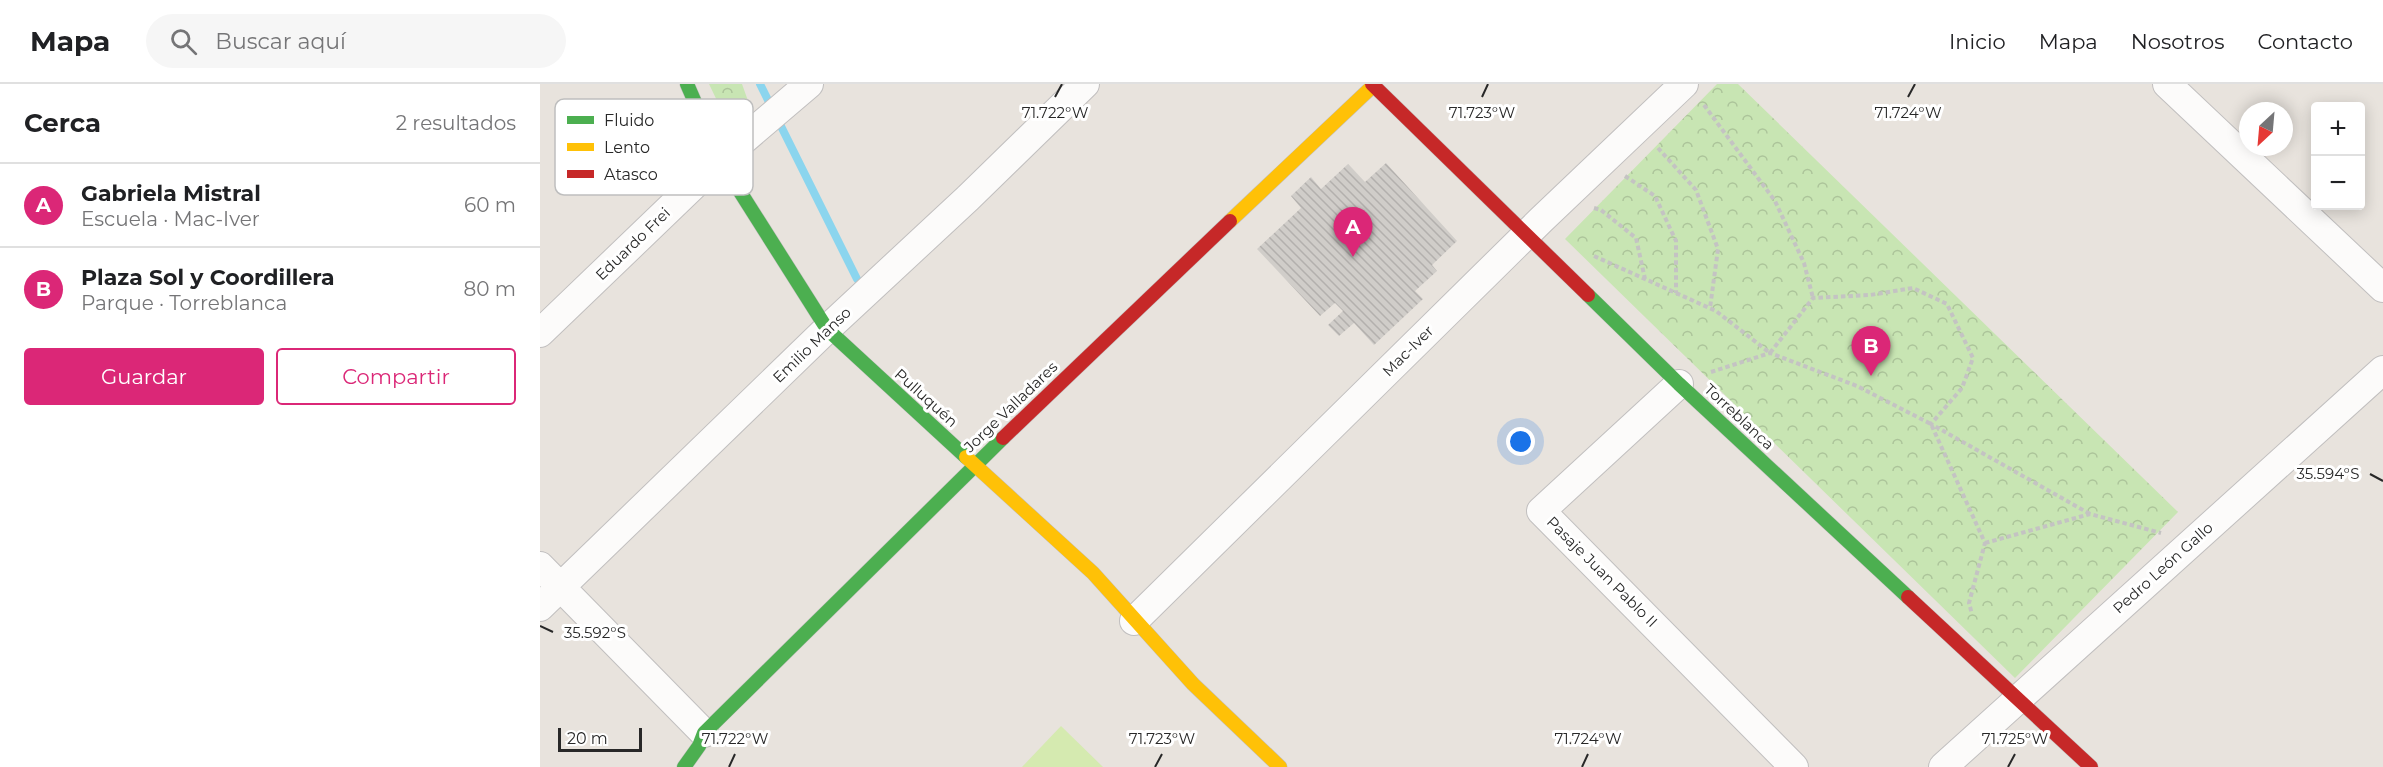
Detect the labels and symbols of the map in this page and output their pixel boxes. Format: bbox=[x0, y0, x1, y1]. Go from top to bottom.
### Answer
legend bbox=[555, 99, 753, 195]
north arrow bbox=[2239, 102, 2293, 156]
text: 71.722°W bbox=[1022, 103, 1089, 122]
text: 71.723°W bbox=[1449, 103, 1516, 122]
text: 71.724°W bbox=[1874, 103, 1942, 122]
text: Fluido bbox=[604, 111, 654, 130]
text: Lento bbox=[604, 138, 650, 157]
text: Atasco bbox=[604, 165, 658, 184]
street label: Eduardo Frei bbox=[591, 203, 674, 284]
pin: A bbox=[1334, 208, 1372, 257]
street label: Emilio Manso bbox=[769, 303, 855, 387]
street label: Mac-Iver bbox=[1378, 321, 1437, 380]
pin: B bbox=[1852, 326, 1890, 376]
street label: Jorge Valladares bbox=[959, 357, 1061, 457]
street label: Pulluquén bbox=[891, 364, 962, 431]
street label: Torreblanca bbox=[1701, 380, 1778, 454]
your location bbox=[1506, 427, 1535, 456]
text: 35.594°S bbox=[2297, 464, 2359, 483]
street label: Pasaje Juan Pablo II bbox=[1543, 512, 1662, 631]
street label: Pedro León Gallo bbox=[2109, 518, 2217, 618]
text: 35.592°S bbox=[564, 623, 626, 642]
scale bar bbox=[558, 725, 642, 752]
text: 71.722°W bbox=[702, 729, 769, 748]
text: 71.723°W bbox=[1129, 729, 1196, 748]
text: 71.724°W bbox=[1554, 729, 1622, 748]
text: 71.725°W bbox=[1982, 729, 2049, 748]

